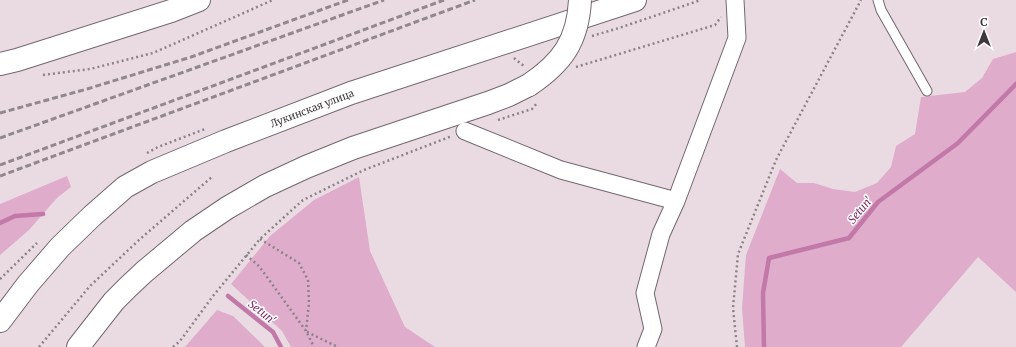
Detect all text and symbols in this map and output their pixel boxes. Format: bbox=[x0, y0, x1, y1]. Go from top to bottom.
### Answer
north arrow bbox=[964, 12, 1004, 52]
text: С bbox=[980, 15, 988, 29]
street label: Лукинская улица bbox=[268, 86, 356, 130]
water label: Setun' bbox=[845, 193, 876, 226]
water label: Setun' bbox=[246, 297, 279, 327]

